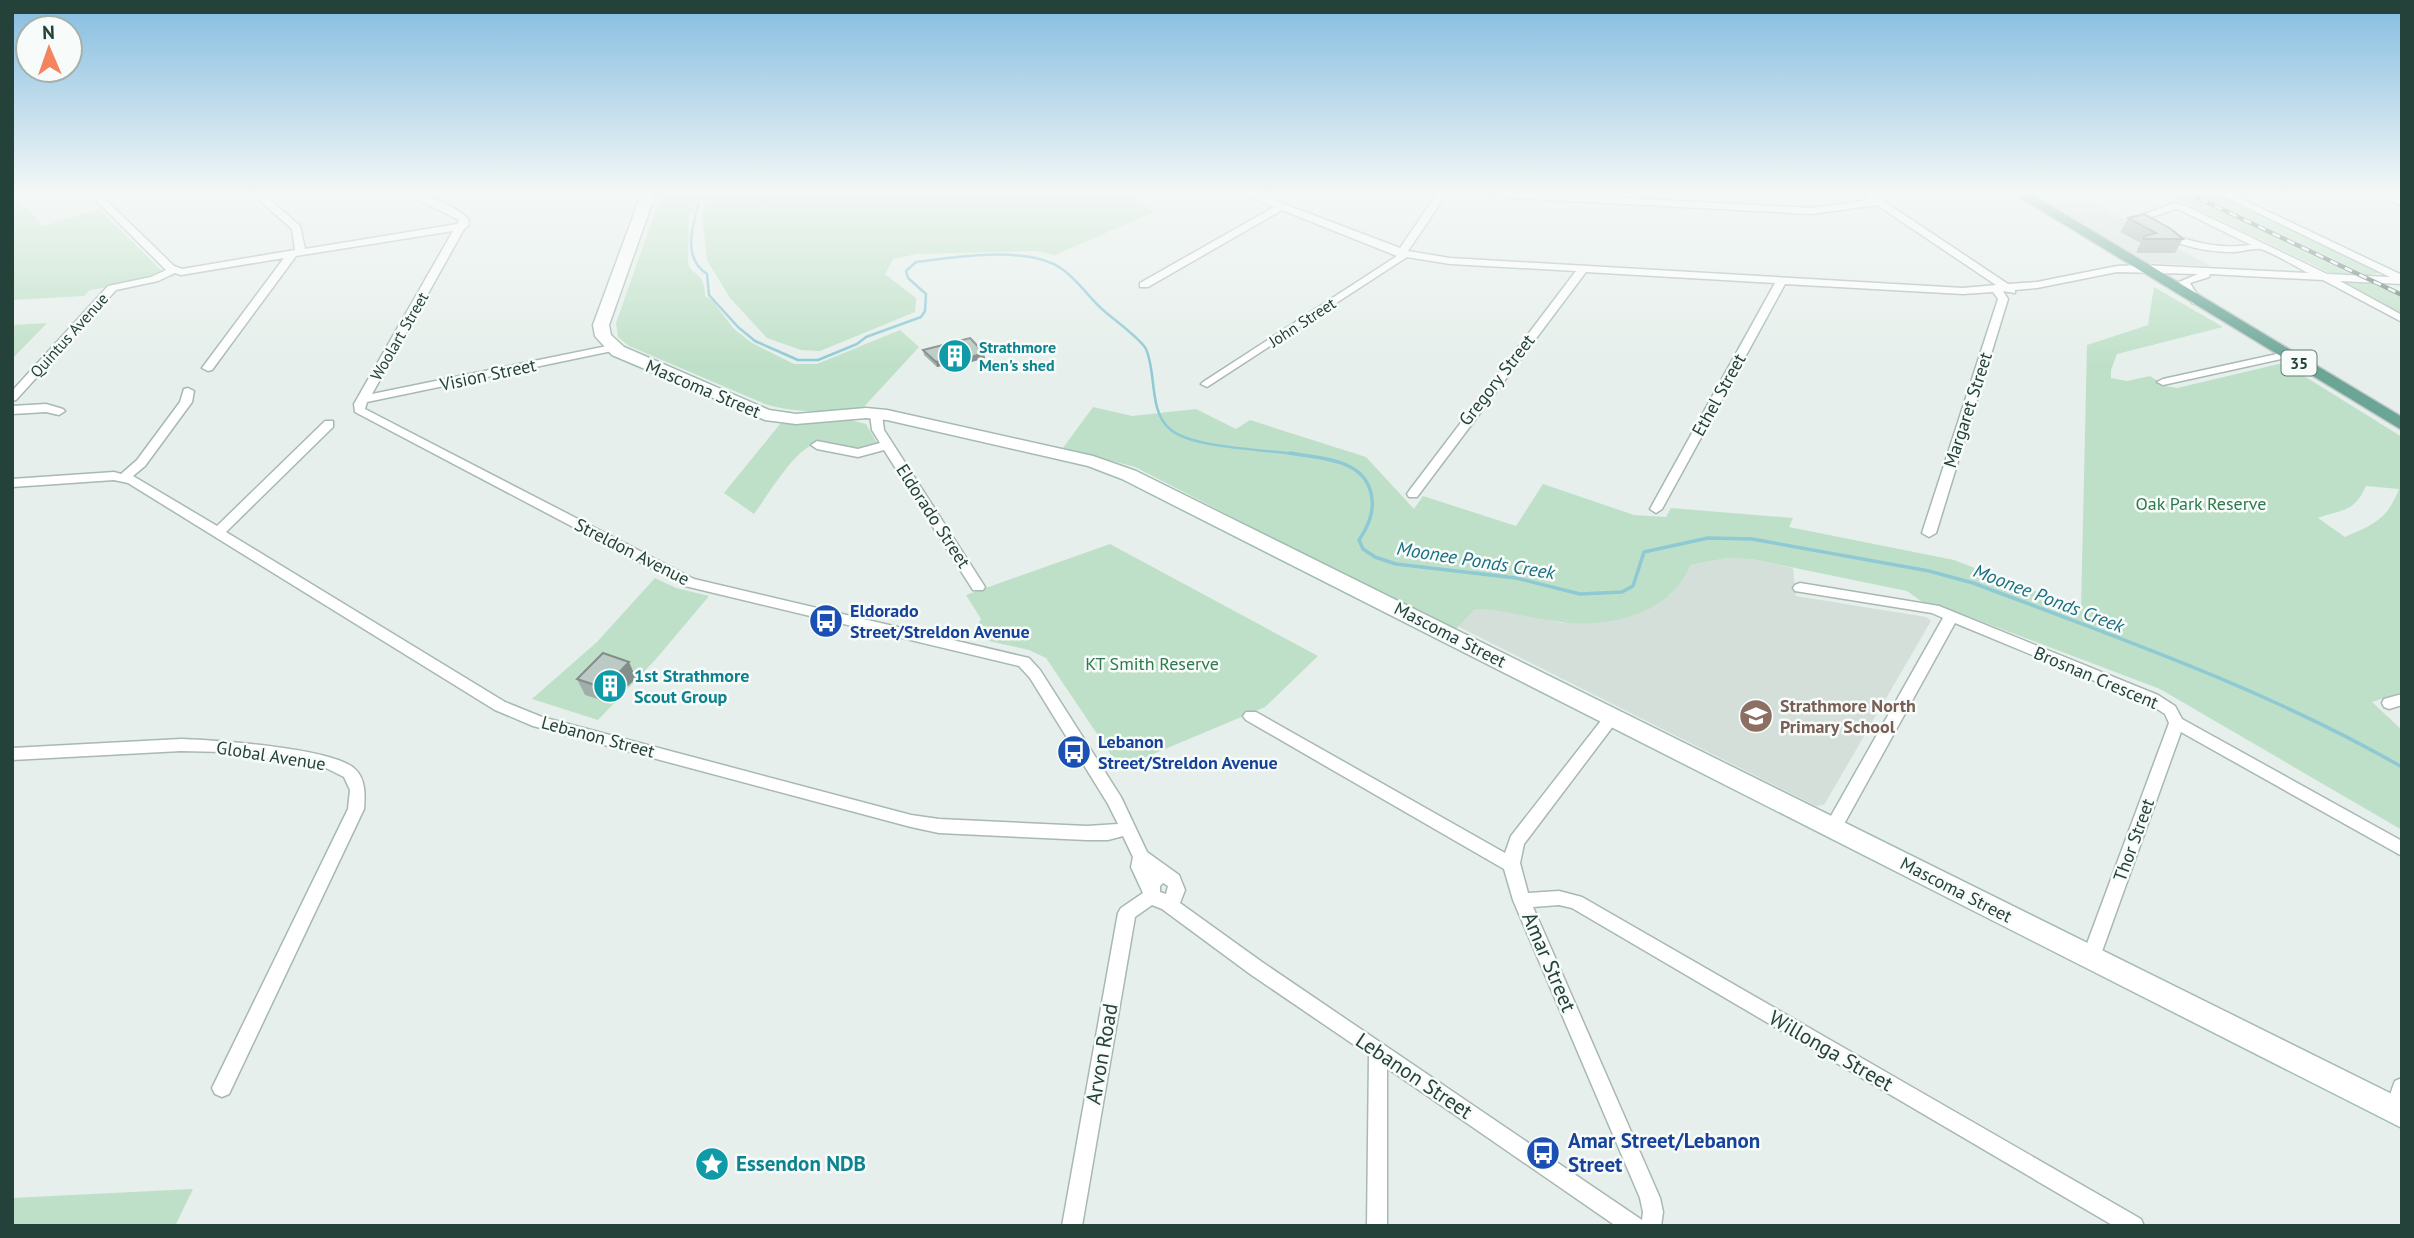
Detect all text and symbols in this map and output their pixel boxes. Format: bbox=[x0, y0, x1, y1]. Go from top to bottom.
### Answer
north arrow bbox=[14, 14, 84, 84]
text: N bbox=[42, 20, 55, 44]
street label: Woolart Street bbox=[366, 288, 433, 384]
street label: Quintus Avenue bbox=[26, 289, 112, 381]
street label: John Street bbox=[1264, 293, 1340, 352]
street label: Gregory Street bbox=[1454, 329, 1540, 430]
building icon: Strathmore Men's shed bbox=[936, 337, 974, 375]
place label: Strathmore Men's shed bbox=[979, 337, 1056, 375]
street label: Ethel Street bbox=[1686, 349, 1751, 440]
street label: Margaret Street bbox=[1938, 349, 1997, 470]
road number: 35 bbox=[2282, 350, 2316, 376]
street label: Vision Street bbox=[437, 353, 538, 396]
street label: Mascoma Street bbox=[642, 354, 764, 423]
street label: Eldorado Street bbox=[891, 459, 976, 572]
park label: Oak Park Reserve bbox=[2136, 492, 2266, 515]
street label: Streldon Avenue bbox=[571, 513, 693, 590]
water label: Moonee Ponds Creek bbox=[1395, 536, 1558, 585]
water label: Moonee Ponds Creek bbox=[1970, 558, 2129, 638]
street label: Mascoma Street bbox=[1390, 597, 1510, 673]
place label: Eldorado Street/Streldon Avenue bbox=[850, 599, 1030, 643]
bus stop icon: Eldorado Street/Streldon Avenue bbox=[807, 602, 845, 640]
street label: Brosnan Crescent bbox=[2031, 641, 2162, 714]
park label: KT Smith Reserve bbox=[1085, 652, 1219, 675]
place label: 1st Strathmore Scout Group bbox=[634, 664, 749, 708]
building icon: 1st Strathmore Scout Group bbox=[591, 667, 629, 705]
place label: Strathmore North Primary School bbox=[1780, 694, 1916, 738]
school or university icon: Strathmore North Primary School bbox=[1737, 697, 1775, 735]
street label: Lebanon Street bbox=[539, 710, 657, 763]
place label: Lebanon Street/Streldon Avenue bbox=[1098, 730, 1278, 774]
bus stop icon: Lebanon Street/Streldon Avenue bbox=[1055, 733, 1093, 771]
street label: Global Avenue bbox=[215, 736, 327, 775]
street label: Thor Street bbox=[2108, 795, 2159, 884]
street label: Mascoma Street bbox=[1896, 852, 2016, 928]
street label: Amar Street bbox=[1516, 908, 1583, 1016]
street label: Arvon Road bbox=[1079, 1001, 1124, 1107]
street label: Willonga Street bbox=[1764, 1004, 1898, 1097]
street label: Lebanon Street bbox=[1351, 1027, 1478, 1125]
place label: Amar Street/Lebanon Street bbox=[1568, 1127, 1760, 1178]
bus stop icon: Amar Street/Lebanon Street bbox=[1524, 1134, 1562, 1172]
place icon: Essendon NDB bbox=[693, 1145, 731, 1183]
place label: Essendon NDB bbox=[736, 1150, 866, 1177]

